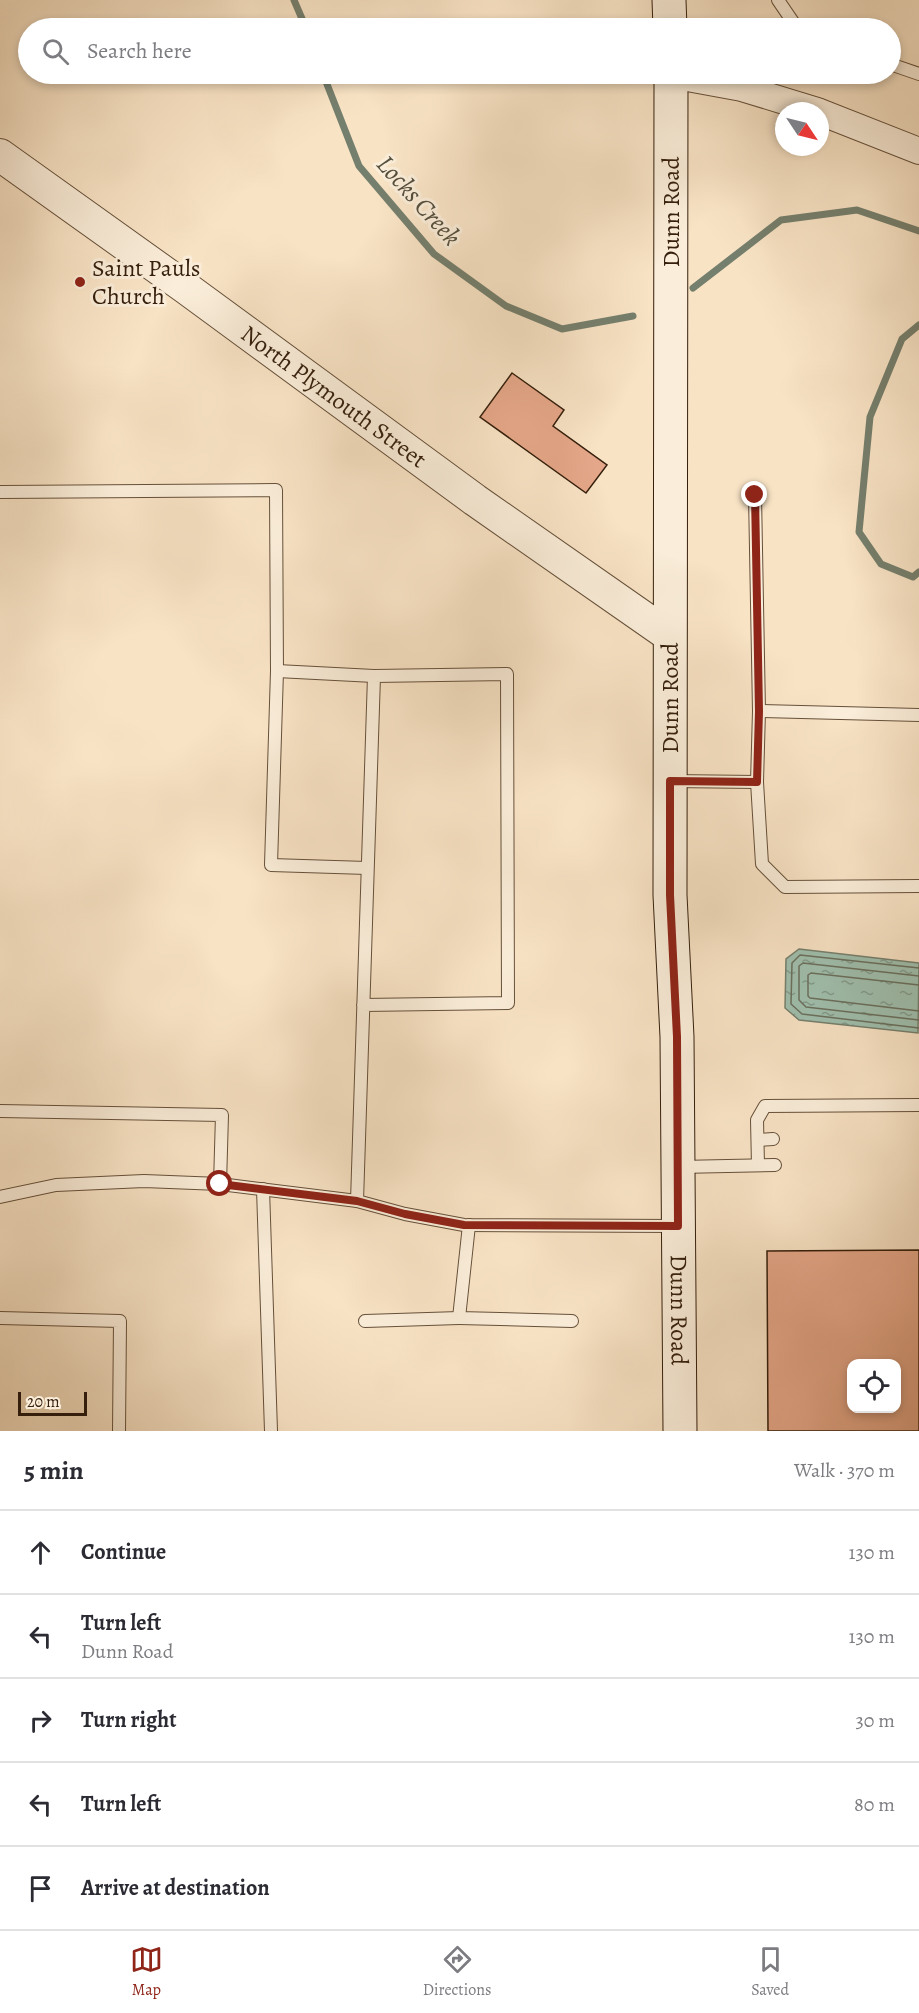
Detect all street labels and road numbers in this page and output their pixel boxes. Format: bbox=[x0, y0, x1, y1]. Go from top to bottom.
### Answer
street label: Dunn Road bbox=[655, 156, 687, 267]
street label: North Plymouth Street bbox=[235, 318, 433, 475]
street label: Dunn Road bbox=[654, 642, 686, 753]
street label: Dunn Road bbox=[663, 1254, 695, 1366]

